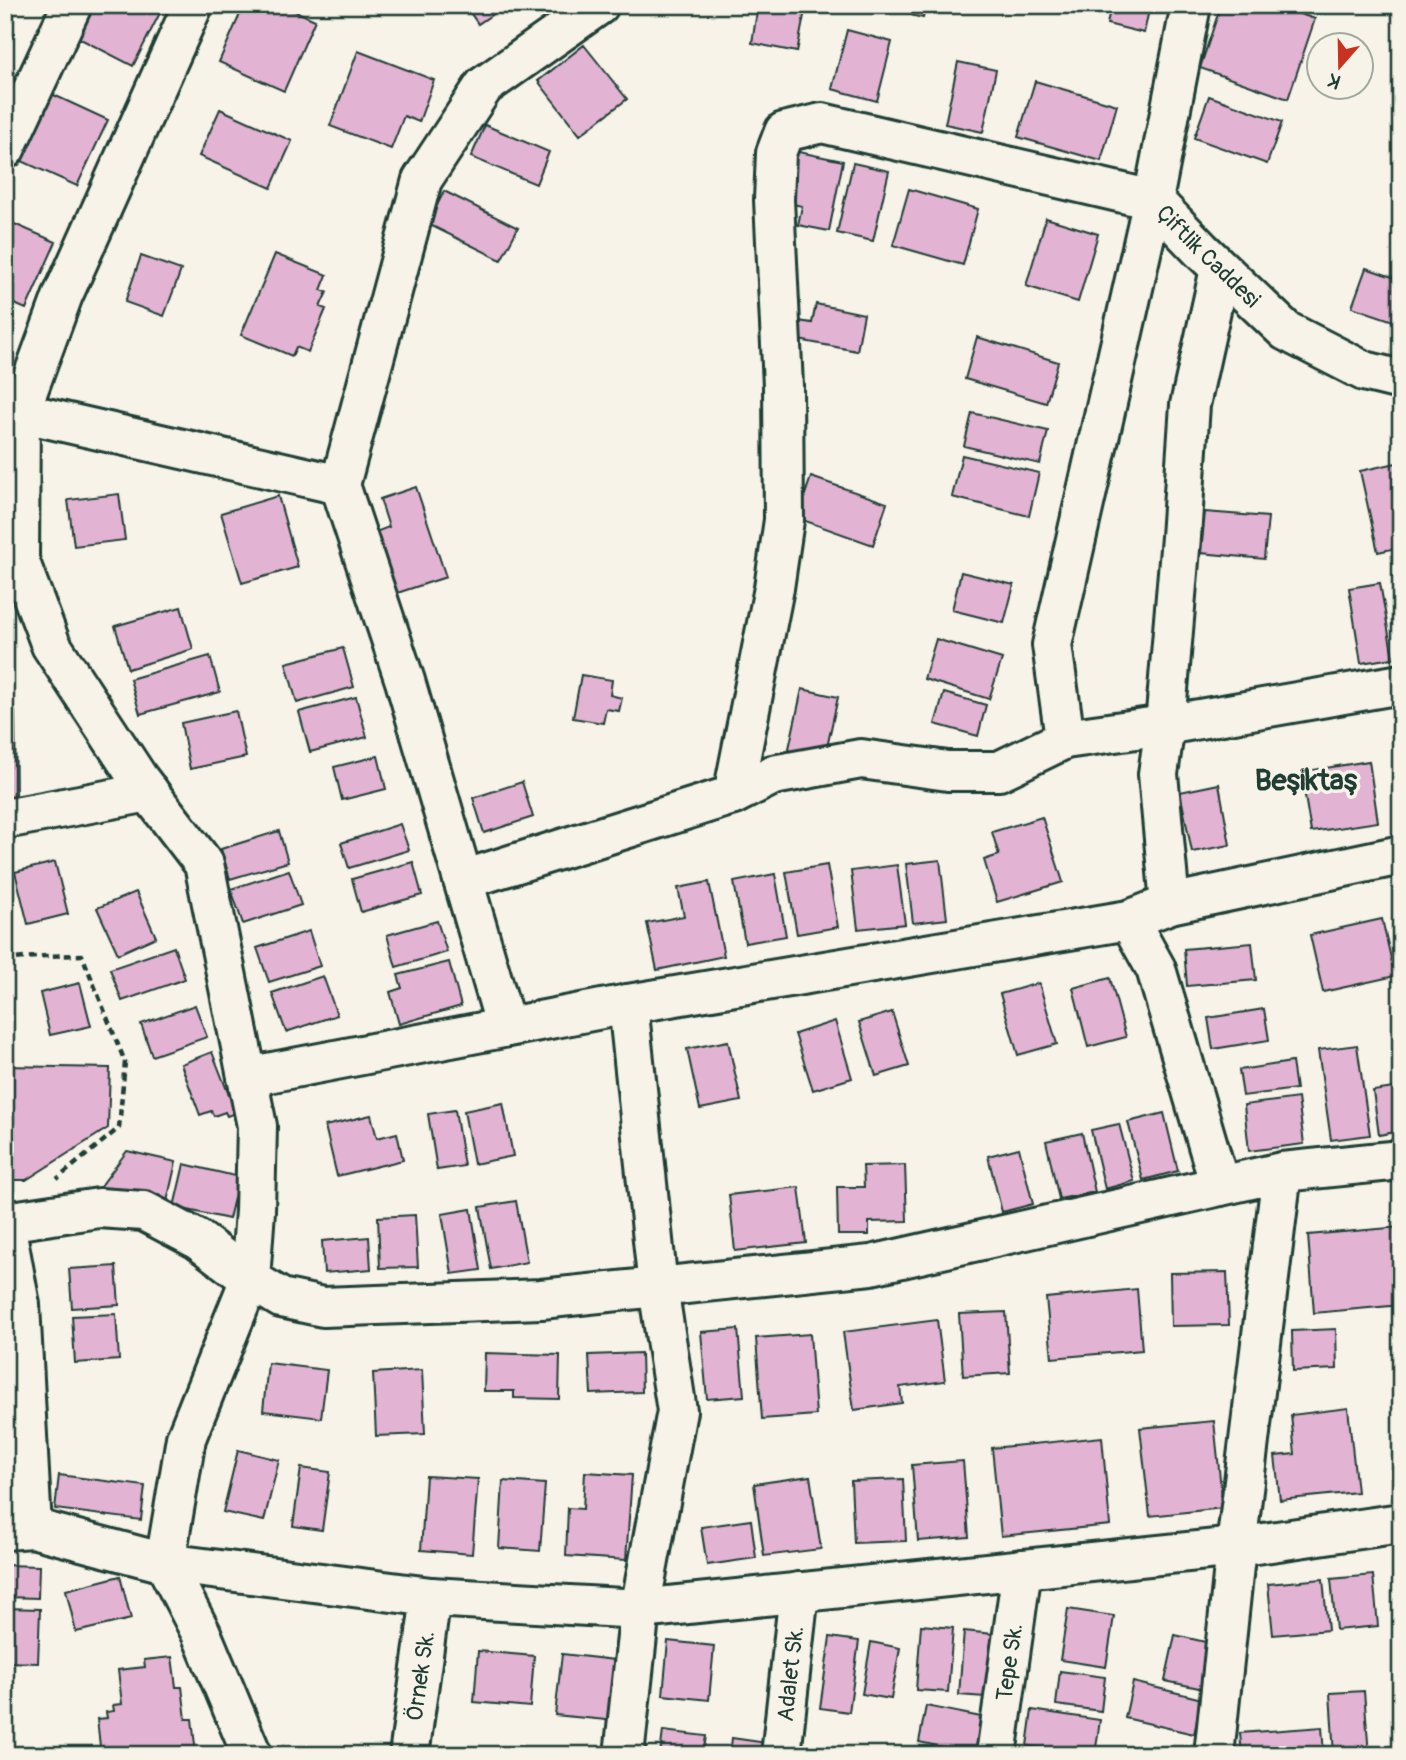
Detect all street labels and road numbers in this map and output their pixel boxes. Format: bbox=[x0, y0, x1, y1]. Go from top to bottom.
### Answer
street label: Çiftlik Caddesi bbox=[1150, 199, 1266, 314]
street label: Tepe Sk. bbox=[990, 1621, 1029, 1703]
street label: Adalet Sk. bbox=[771, 1624, 810, 1723]
street label: Örnek Sk. bbox=[400, 1629, 441, 1723]

